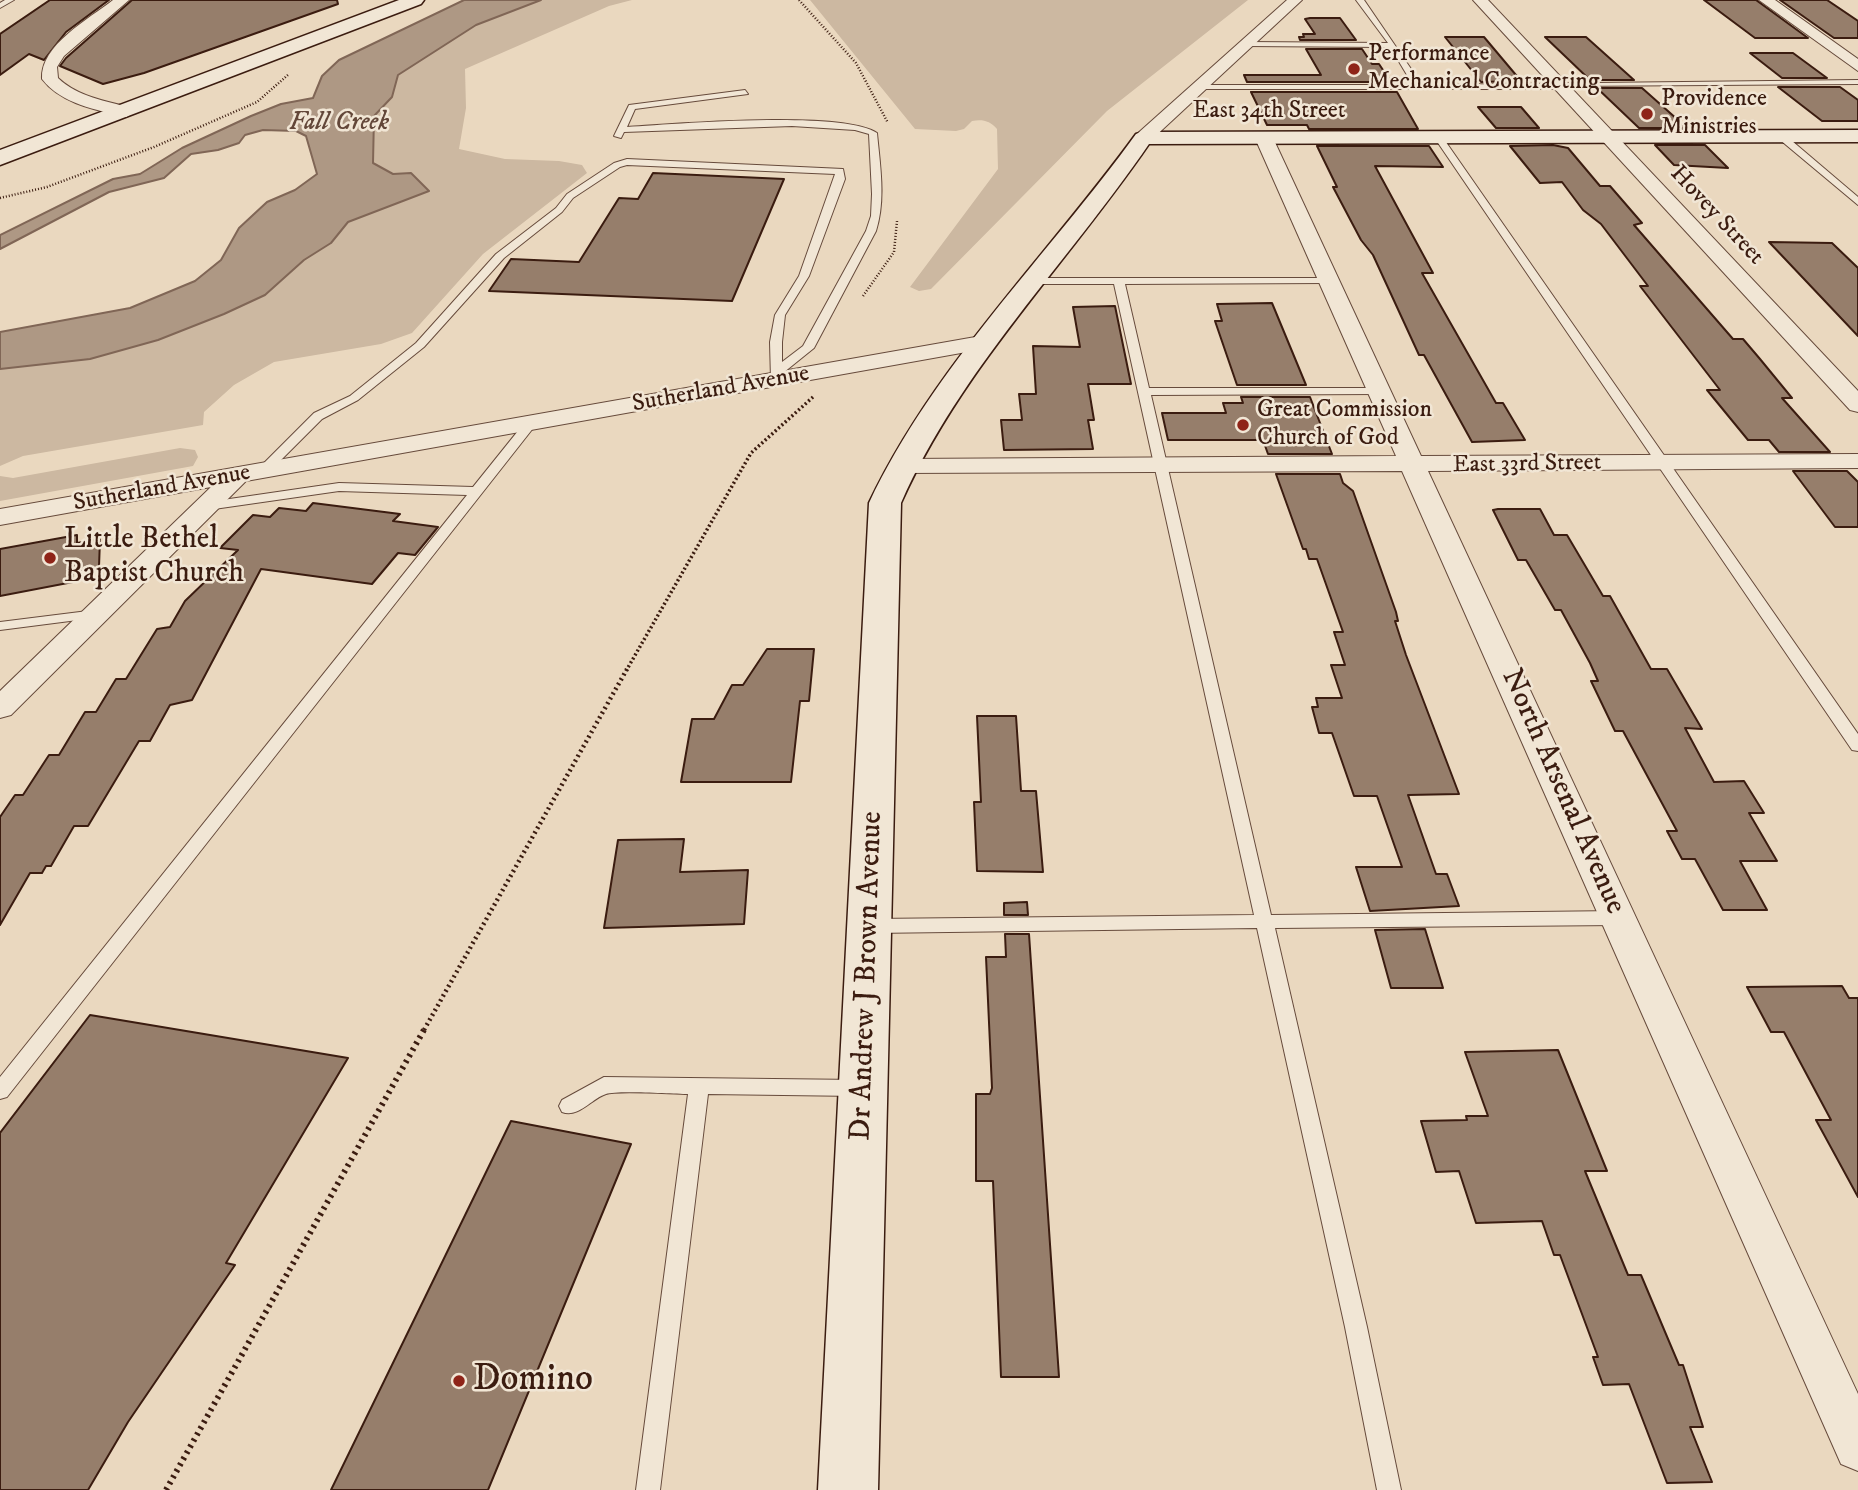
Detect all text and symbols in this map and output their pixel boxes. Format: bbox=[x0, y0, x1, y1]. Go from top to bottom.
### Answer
place label: Performance Mechanical Contracting bbox=[1368, 41, 1600, 97]
marker: Performance Mechanical Contracting bbox=[1346, 61, 1362, 77]
place label: Providence Ministries bbox=[1661, 86, 1767, 142]
street label: East 34th Street bbox=[1193, 98, 1345, 126]
marker: Providence Ministries bbox=[1639, 106, 1655, 122]
water label: Fall Creek bbox=[289, 108, 389, 140]
street label: Hovey Street bbox=[1663, 160, 1769, 272]
street label: Sutherland Avenue bbox=[630, 360, 812, 420]
place label: Great Commission Church of God bbox=[1257, 397, 1432, 453]
marker: Great Commission Church of God bbox=[1235, 417, 1251, 433]
street label: East 33rd Street bbox=[1452, 449, 1602, 481]
street label: Sutherland Avenue bbox=[71, 459, 253, 519]
place label: Little Bethel Baptist Church bbox=[64, 523, 244, 594]
marker: Little Bethel Baptist Church bbox=[42, 550, 58, 566]
street label: North Arsenal Avenue bbox=[1492, 664, 1632, 920]
street label: Dr Andrew J Brown Avenue bbox=[844, 811, 892, 1141]
place label: Domino bbox=[473, 1359, 593, 1403]
marker: Domino bbox=[451, 1373, 467, 1389]

